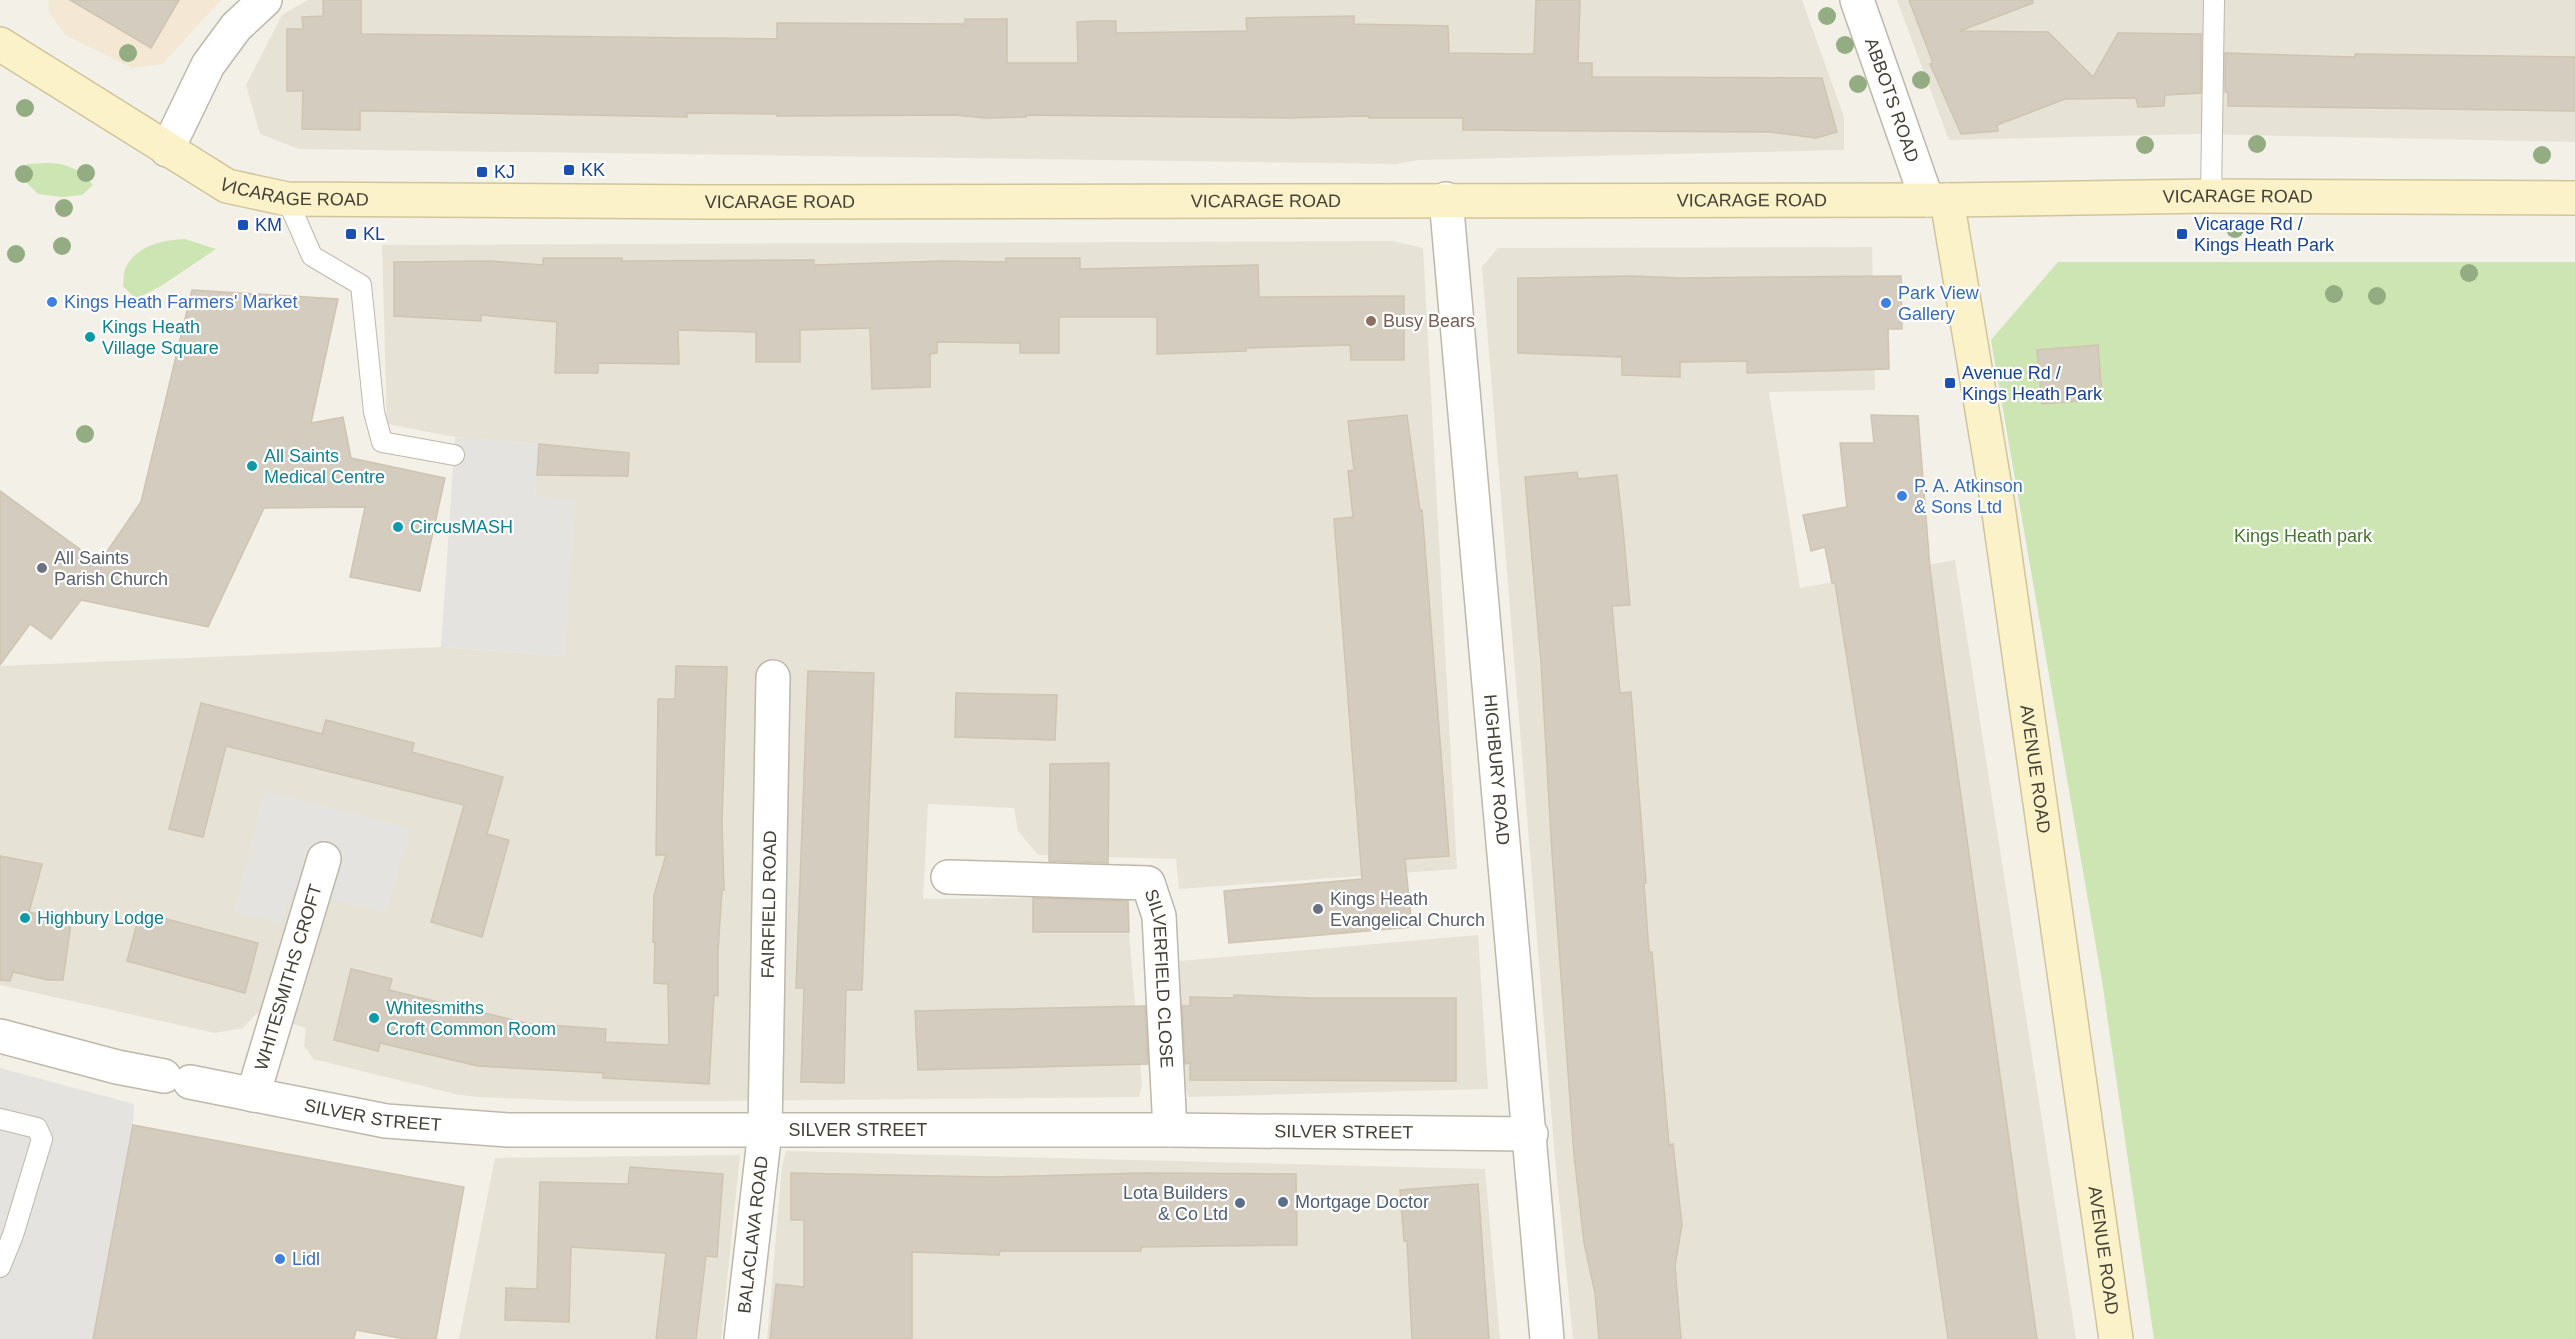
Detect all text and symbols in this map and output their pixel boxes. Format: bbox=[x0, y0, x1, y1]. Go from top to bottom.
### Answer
street label: ABBOTS ROAD bbox=[1861, 35, 1923, 165]
place label: KK bbox=[581, 160, 605, 180]
place label: KJ bbox=[494, 162, 515, 182]
marker: KK bbox=[562, 163, 576, 177]
marker: KJ bbox=[475, 165, 489, 179]
street label: VICARAGE ROAD bbox=[216, 174, 369, 210]
street label: VICARAGE ROAD bbox=[2163, 186, 2313, 207]
street label: VICARAGE ROAD bbox=[1677, 190, 1827, 210]
street label: VICARAGE ROAD bbox=[1191, 191, 1341, 211]
street label: VICARAGE ROAD bbox=[705, 192, 855, 212]
place label: Vicarage Rd / Kings Heath Park bbox=[2194, 214, 2335, 255]
place label: KM bbox=[255, 215, 282, 235]
marker: KM bbox=[236, 218, 250, 232]
place label: KL bbox=[363, 224, 385, 244]
marker: KL bbox=[344, 227, 358, 241]
marker: Vicarage Rd / Kings Heath Park bbox=[2175, 227, 2189, 241]
place label: Park View Gallery bbox=[1898, 283, 1980, 324]
place label: Kings Heath Farmers' Market bbox=[64, 292, 298, 312]
marker: Kings Heath Farmers' Market bbox=[45, 295, 59, 309]
marker: Park View Gallery bbox=[1879, 296, 1893, 310]
place label: Busy Bears bbox=[1383, 311, 1475, 331]
marker: Busy Bears bbox=[1364, 314, 1378, 328]
place label: Kings Heath Village Square bbox=[102, 317, 219, 358]
marker: Kings Heath Village Square bbox=[83, 330, 97, 344]
place label: Avenue Rd / Kings Heath Park bbox=[1962, 363, 2103, 404]
marker: Avenue Rd / Kings Heath Park bbox=[1943, 376, 1957, 390]
place label: All Saints Medical Centre bbox=[264, 446, 385, 487]
marker: All Saints Medical Centre bbox=[245, 459, 259, 473]
place label: P. A. Atkinson & Sons Ltd bbox=[1914, 476, 2023, 517]
marker: P. A. Atkinson & Sons Ltd bbox=[1895, 489, 1909, 503]
place label: CircusMASH bbox=[410, 517, 513, 537]
marker: CircusMASH bbox=[391, 520, 405, 534]
park label: Kings Heath park bbox=[2234, 526, 2373, 546]
place label: All Saints Parish Church bbox=[54, 548, 168, 589]
marker: All Saints Parish Church bbox=[35, 561, 49, 575]
street label: HIGHBURY ROAD bbox=[1480, 693, 1513, 846]
street label: AVENUE ROAD bbox=[2016, 704, 2054, 835]
street label: FAIRFIELD ROAD bbox=[758, 830, 780, 979]
street label: WHITESMITHS CROFT bbox=[251, 882, 326, 1073]
street label: SILVERFIELD CLOSE bbox=[1141, 886, 1177, 1068]
place label: Kings Heath Evangelical Church bbox=[1330, 889, 1485, 930]
marker: Kings Heath Evangelical Church bbox=[1311, 902, 1325, 916]
place label: Highbury Lodge bbox=[37, 908, 164, 928]
marker: Highbury Lodge bbox=[18, 911, 32, 925]
place label: Whitesmiths Croft Common Room bbox=[386, 998, 556, 1039]
marker: Whitesmiths Croft Common Room bbox=[367, 1011, 381, 1025]
street label: SILVER STREET bbox=[302, 1095, 442, 1135]
street label: SILVER STREET bbox=[788, 1120, 927, 1140]
street label: SILVER STREET bbox=[1274, 1121, 1413, 1143]
street label: BALACLAVA ROAD bbox=[734, 1155, 772, 1315]
place label: Lota Builders & Co Ltd bbox=[1123, 1183, 1228, 1224]
street label: AVENUE ROAD bbox=[2084, 1185, 2122, 1316]
place label: Mortgage Doctor bbox=[1295, 1192, 1429, 1212]
marker: Mortgage Doctor bbox=[1276, 1195, 1290, 1209]
marker: Lota Builders & Co Ltd bbox=[1233, 1196, 1247, 1210]
place label: Lidl bbox=[292, 1249, 320, 1269]
marker: Lidl bbox=[273, 1252, 287, 1266]

